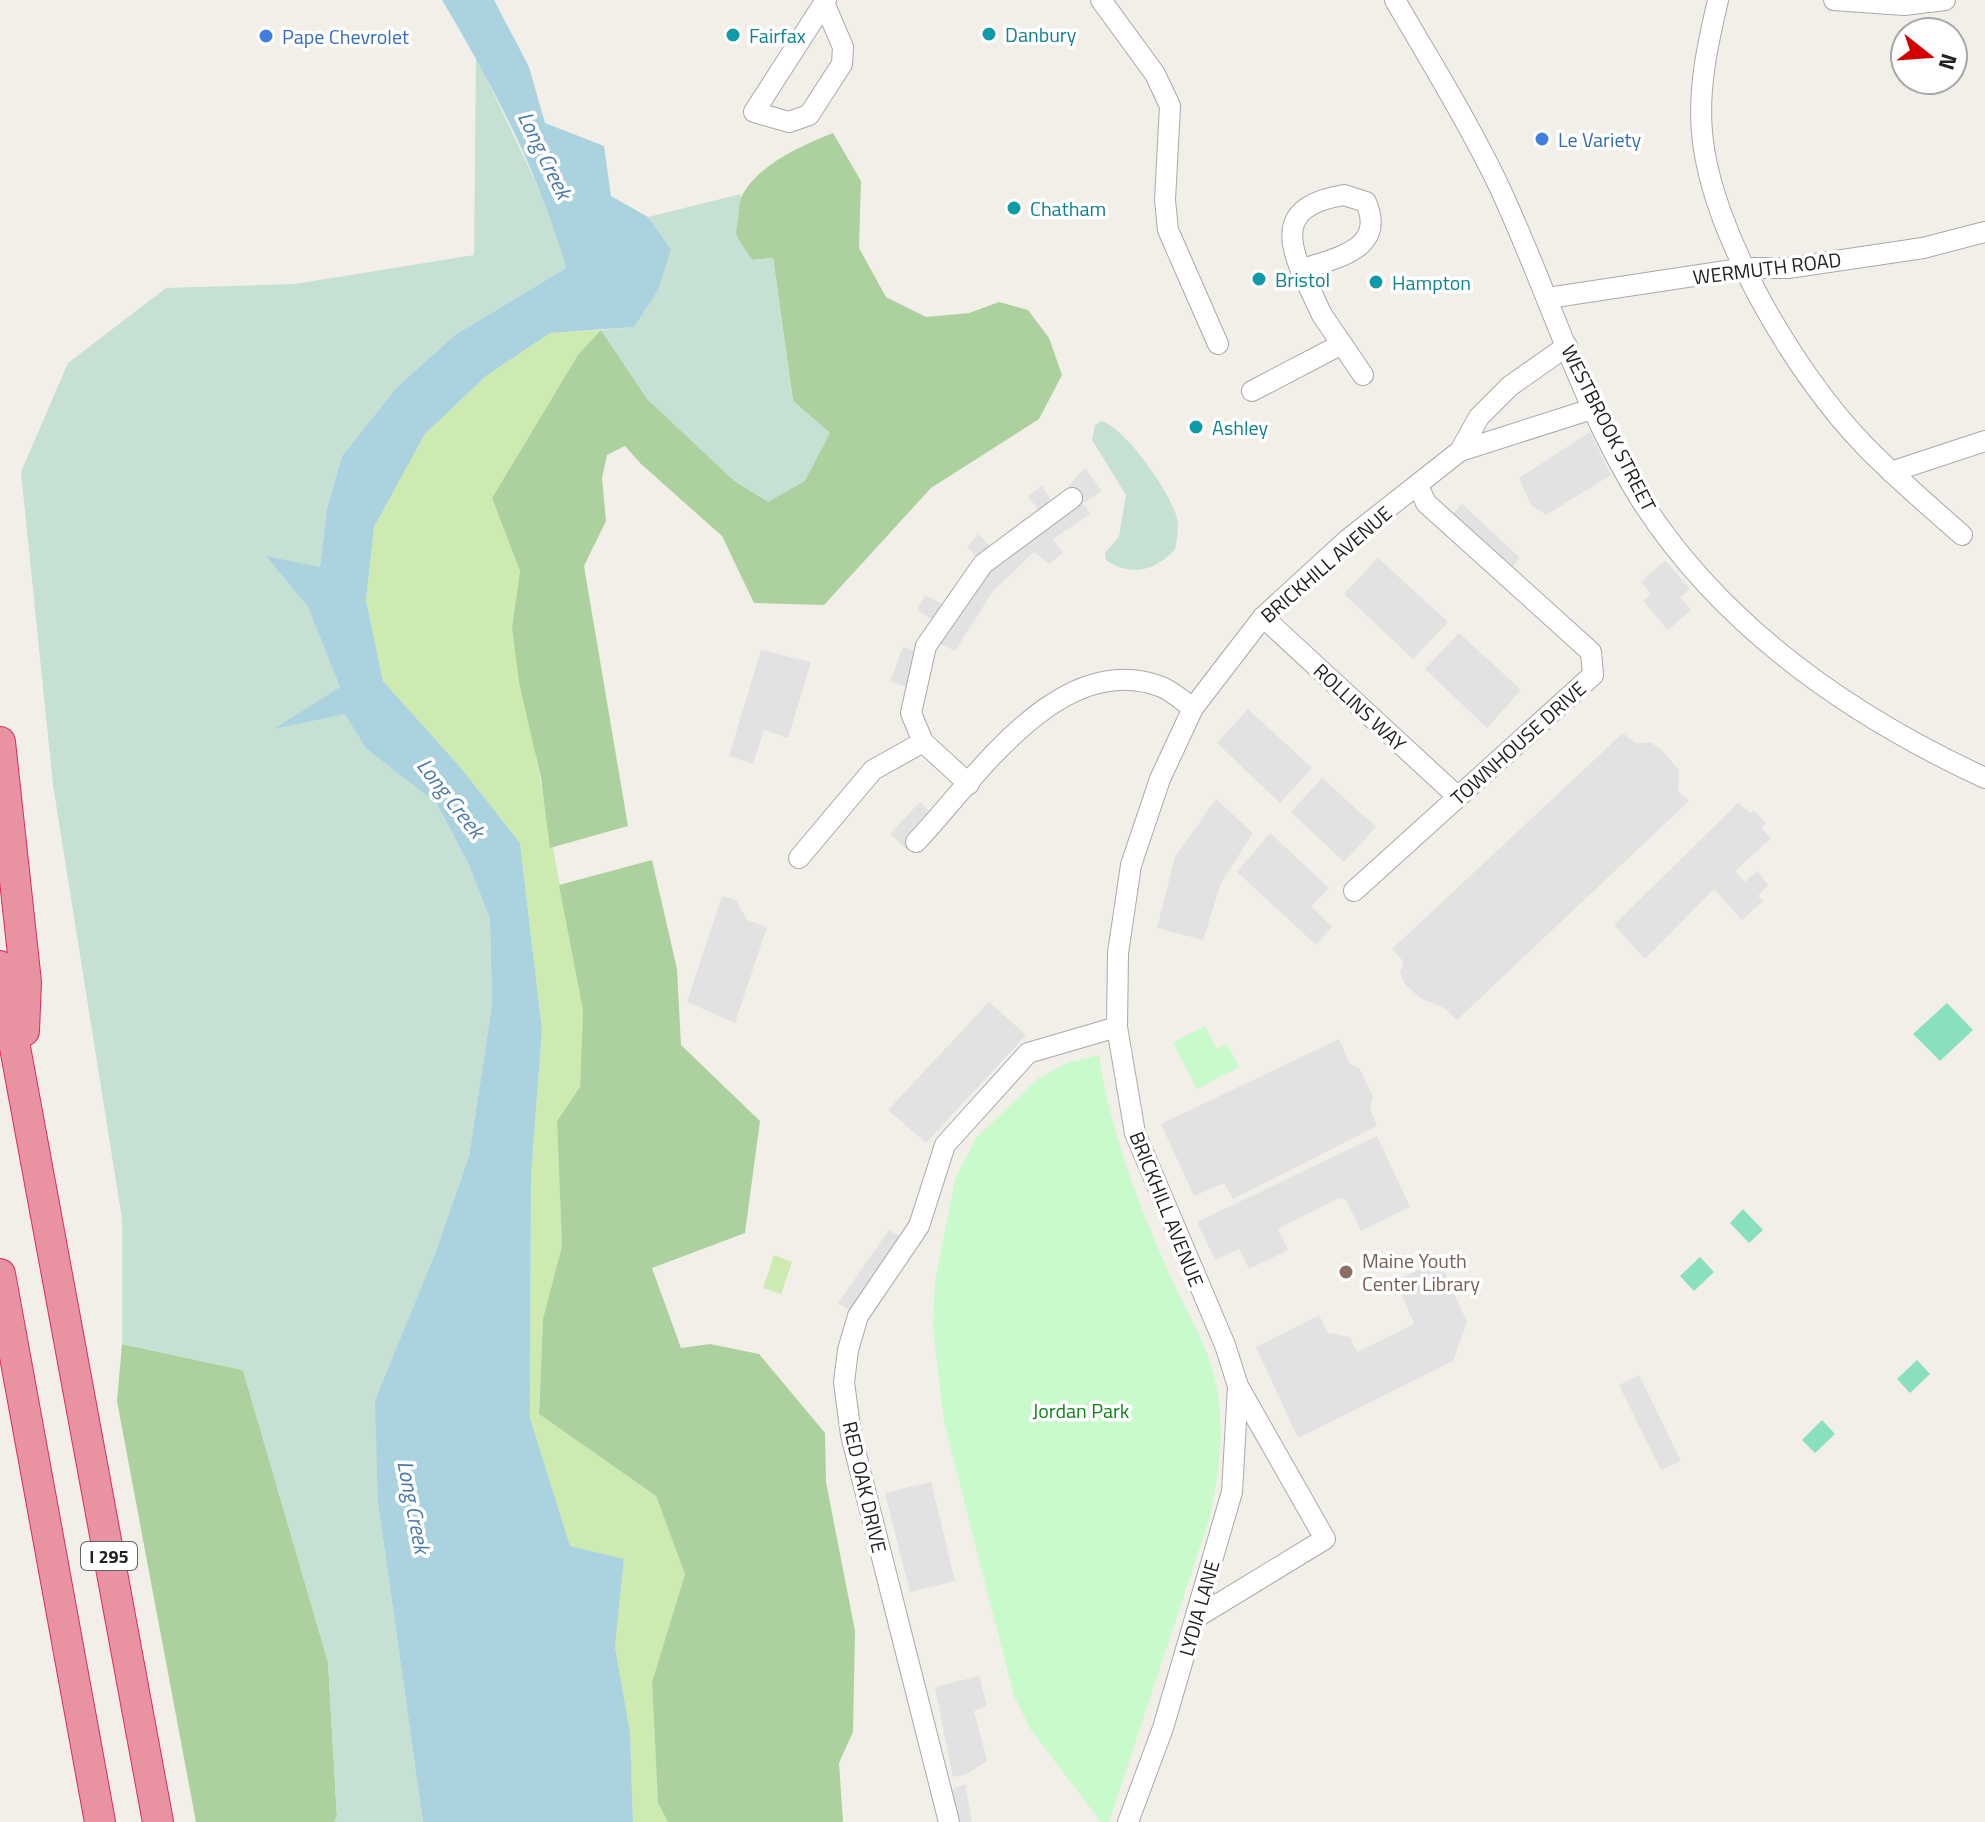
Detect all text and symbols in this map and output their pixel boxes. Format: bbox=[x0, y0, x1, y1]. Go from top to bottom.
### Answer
north arrow bbox=[1889, 16, 1969, 96]
place label: Danbury bbox=[1005, 19, 1077, 50]
place label: Fairfax bbox=[749, 20, 806, 51]
place label: Pape Chevrolet bbox=[282, 21, 409, 52]
marker: Danbury bbox=[980, 25, 998, 43]
marker: Fairfax bbox=[724, 26, 742, 44]
marker: Pape Chevrolet bbox=[257, 27, 275, 45]
text: N bbox=[1930, 50, 1967, 74]
water label: Long Creek bbox=[509, 105, 582, 207]
place label: Le Variety bbox=[1558, 124, 1641, 155]
marker: Le Variety bbox=[1533, 130, 1551, 148]
place label: Chatham bbox=[1030, 193, 1106, 224]
marker: Chatham bbox=[1005, 199, 1023, 217]
street label: WERMUTH ROAD bbox=[1691, 244, 1843, 292]
place label: Bristol bbox=[1275, 264, 1330, 295]
place label: Hampton bbox=[1392, 267, 1471, 298]
marker: Bristol bbox=[1250, 270, 1268, 288]
marker: Hampton bbox=[1367, 273, 1385, 291]
street label: WESTBROOK STREET bbox=[1554, 339, 1665, 517]
place label: Ashley bbox=[1212, 412, 1269, 443]
marker: Ashley bbox=[1187, 418, 1205, 436]
street label: BRICKHILL AVENUE bbox=[1253, 498, 1399, 630]
street label: ROLLINS WAY bbox=[1307, 656, 1414, 759]
street label: TOWNHOUSE DRIVE bbox=[1443, 674, 1593, 812]
water label: Long Creek bbox=[409, 750, 495, 847]
street label: BRICKHILL AVENUE bbox=[1122, 1127, 1212, 1291]
place label: Maine Youth Center Library bbox=[1362, 1245, 1480, 1299]
marker: Maine Youth Center Library bbox=[1337, 1263, 1355, 1281]
park label: Jordan Park bbox=[1033, 1395, 1130, 1426]
street label: RED OAK DRIVE bbox=[835, 1418, 895, 1556]
water label: Long Creek bbox=[388, 1458, 440, 1559]
road number: I 295 bbox=[81, 1542, 137, 1570]
street label: LYDIA LANE bbox=[1170, 1556, 1228, 1660]

